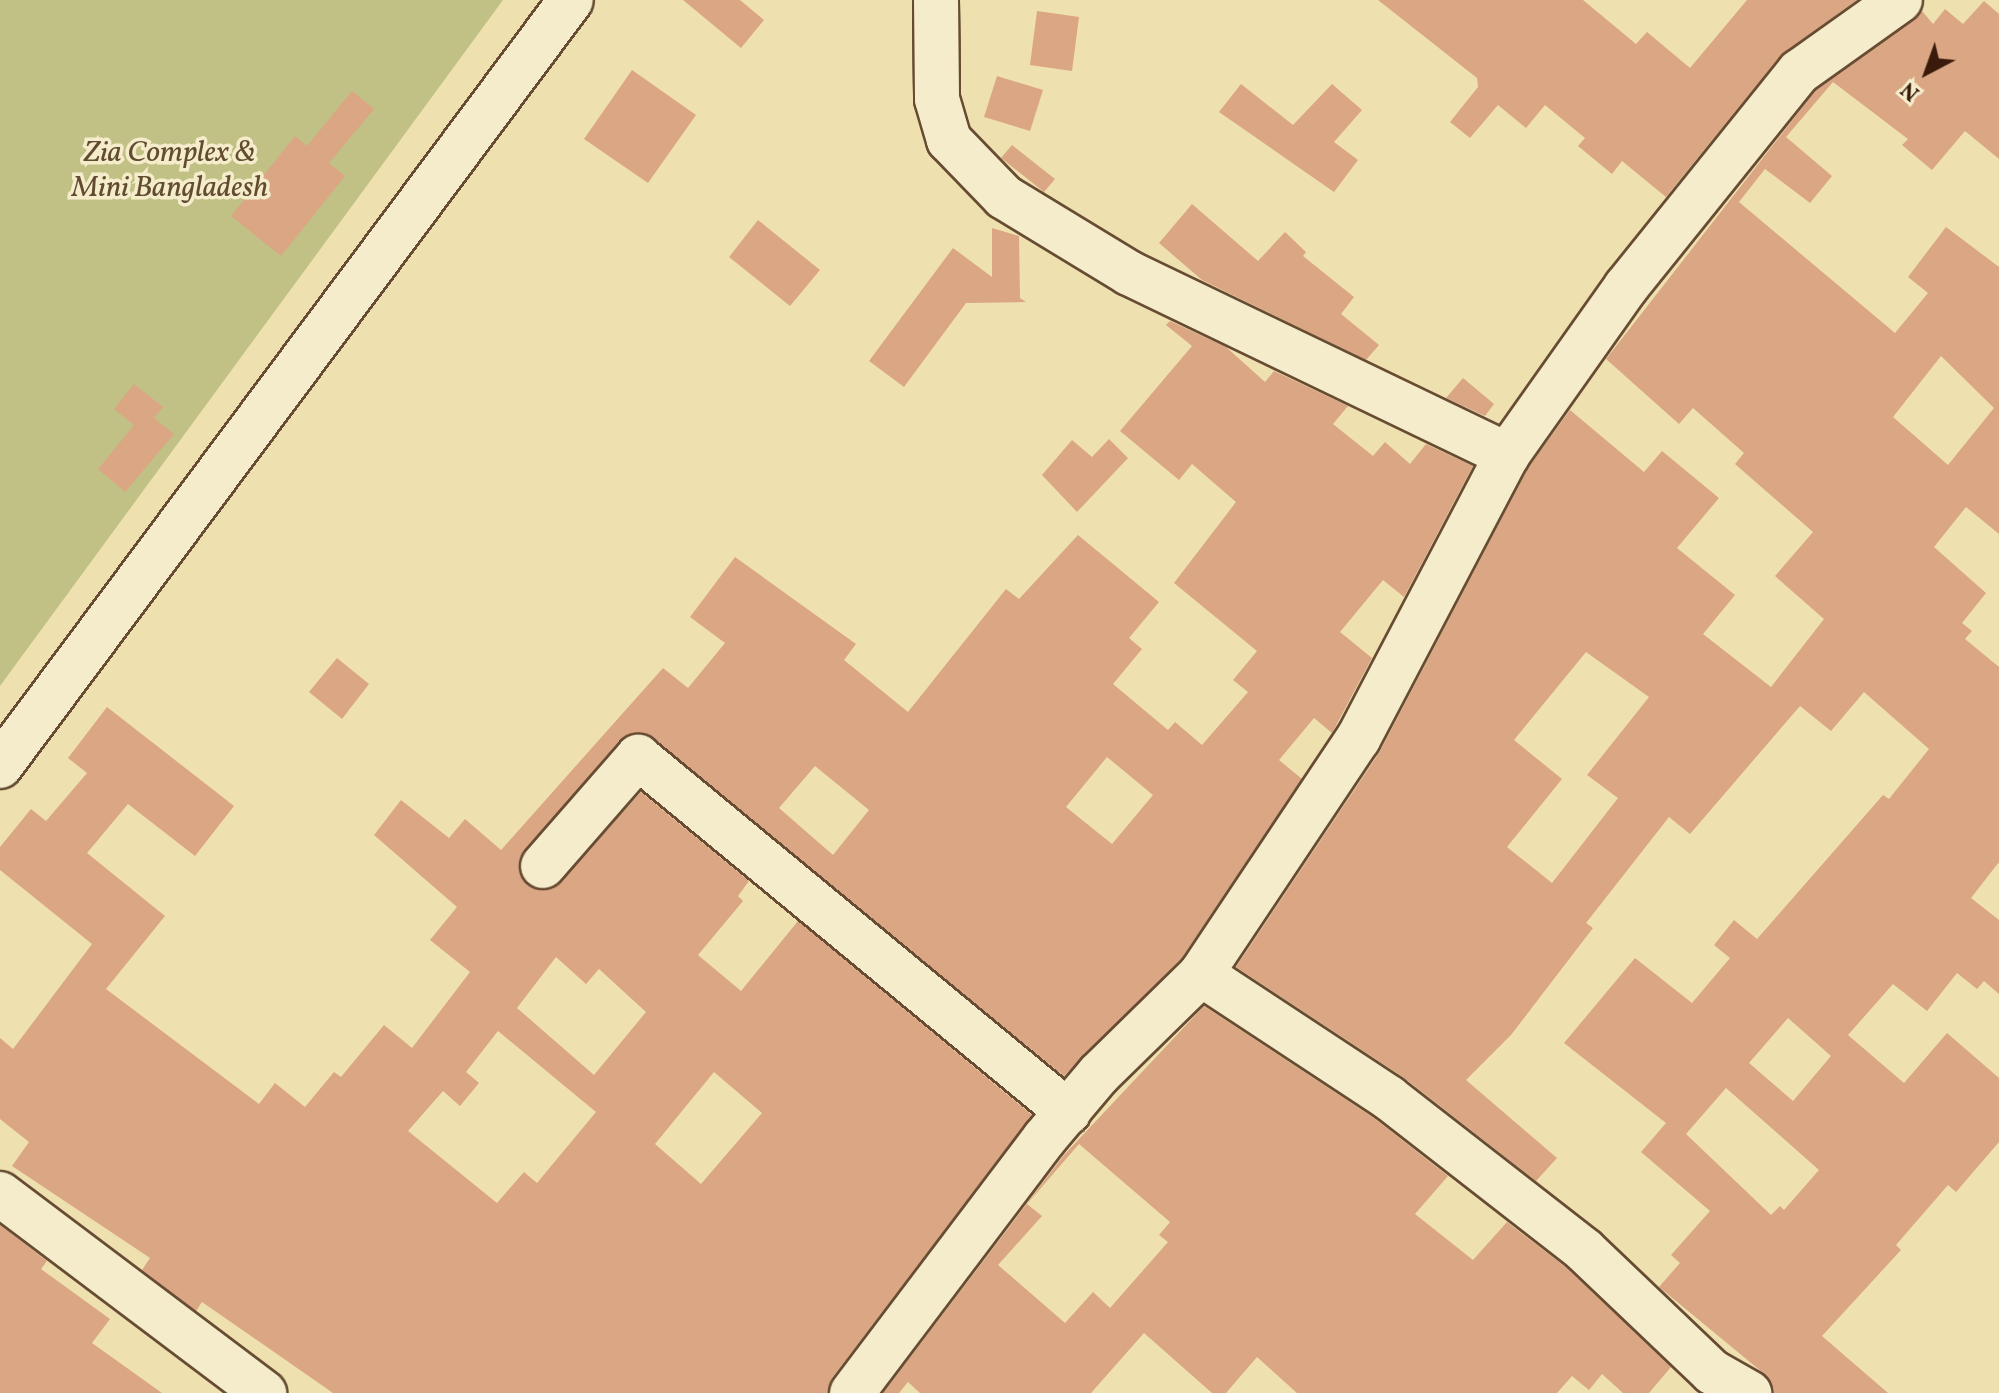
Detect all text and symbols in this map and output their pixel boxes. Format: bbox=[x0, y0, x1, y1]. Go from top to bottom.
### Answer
north arrow bbox=[1887, 32, 1967, 112]
text: N bbox=[1895, 74, 1927, 107]
park label: Zia Complex & Mini Bangladesh bbox=[72, 135, 268, 206]

